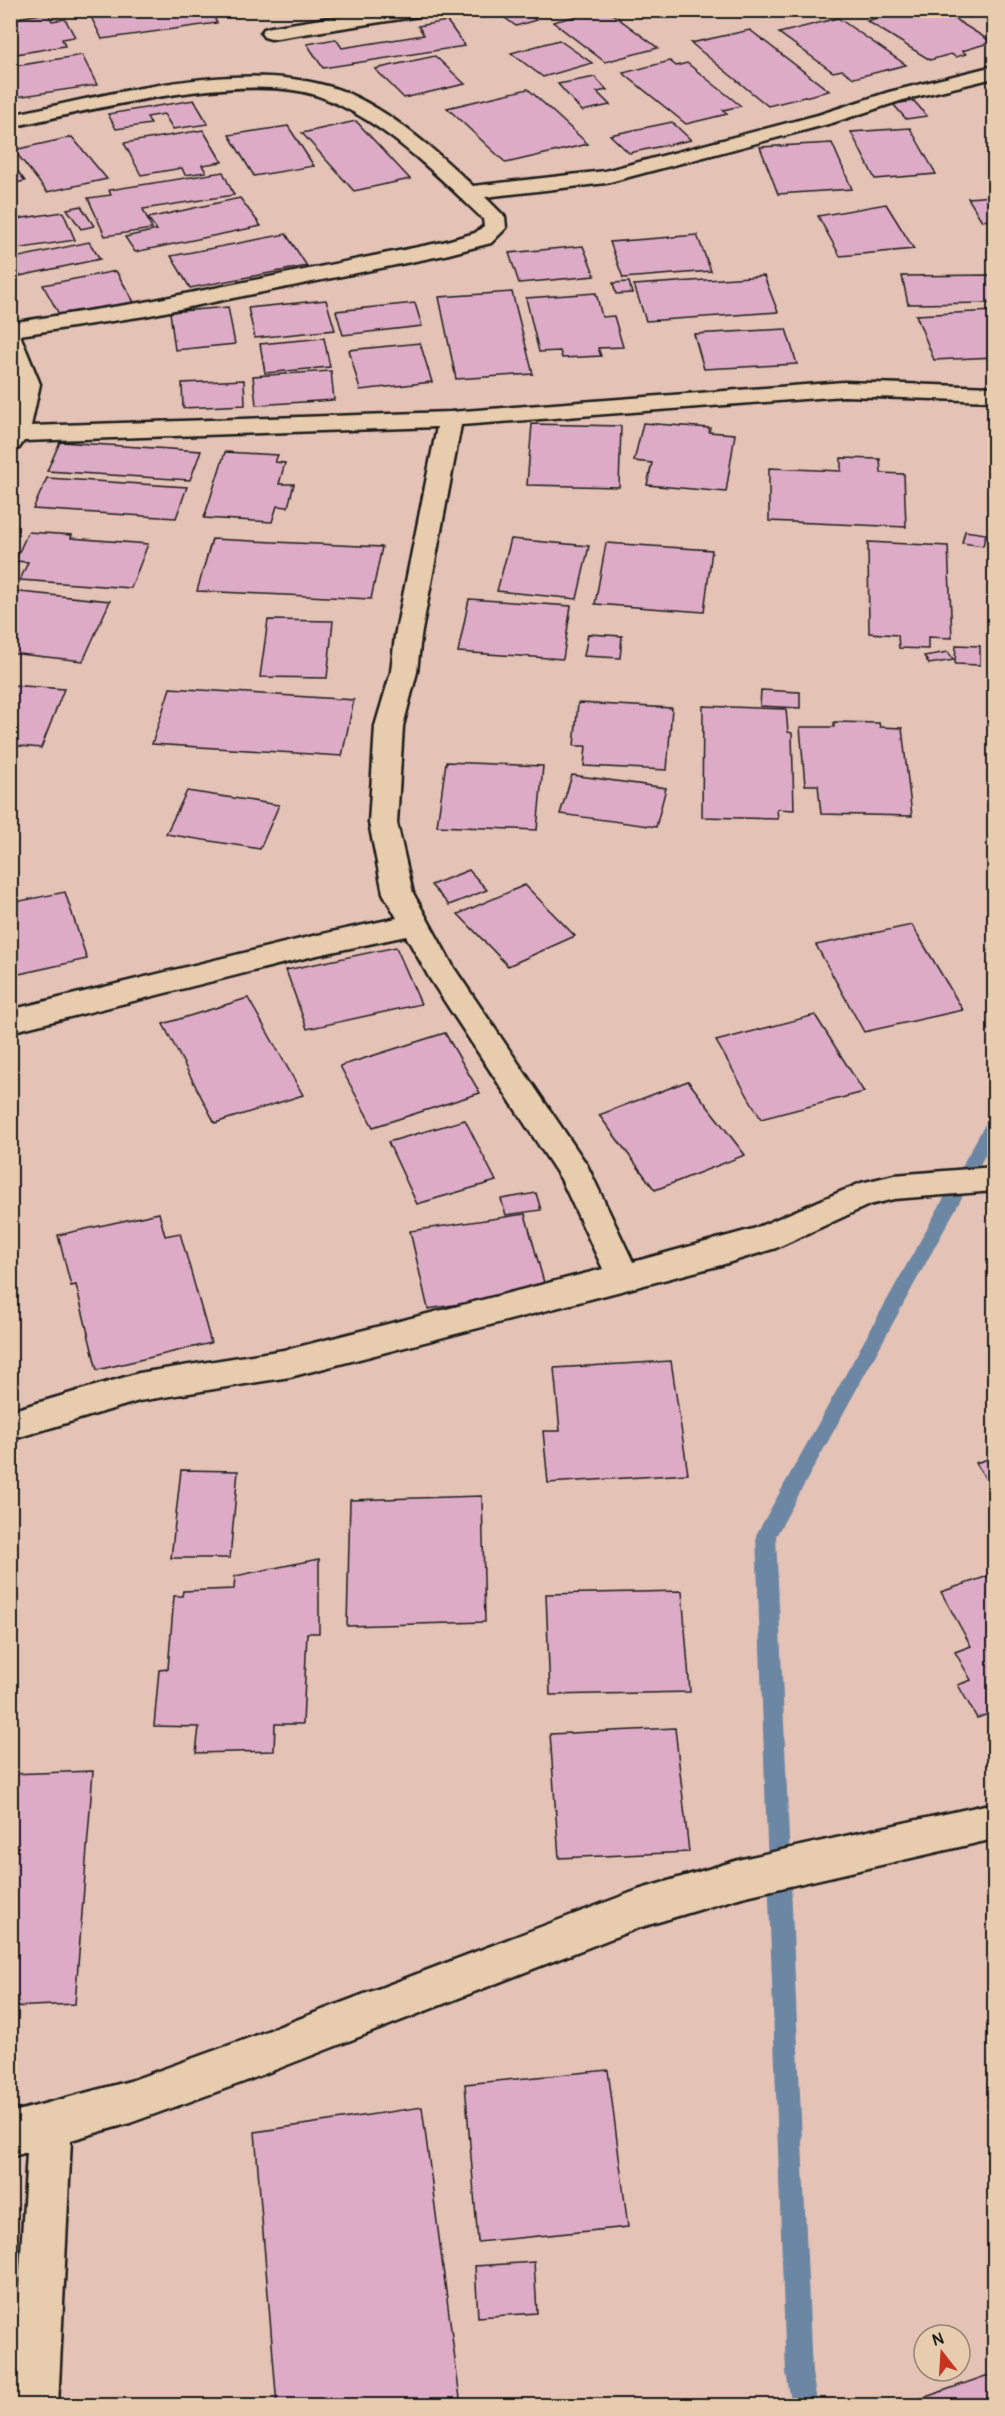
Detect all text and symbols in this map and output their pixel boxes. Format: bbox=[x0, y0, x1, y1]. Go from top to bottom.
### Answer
north arrow bbox=[912, 2323, 972, 2383]
text: N bbox=[930, 2328, 946, 2351]

